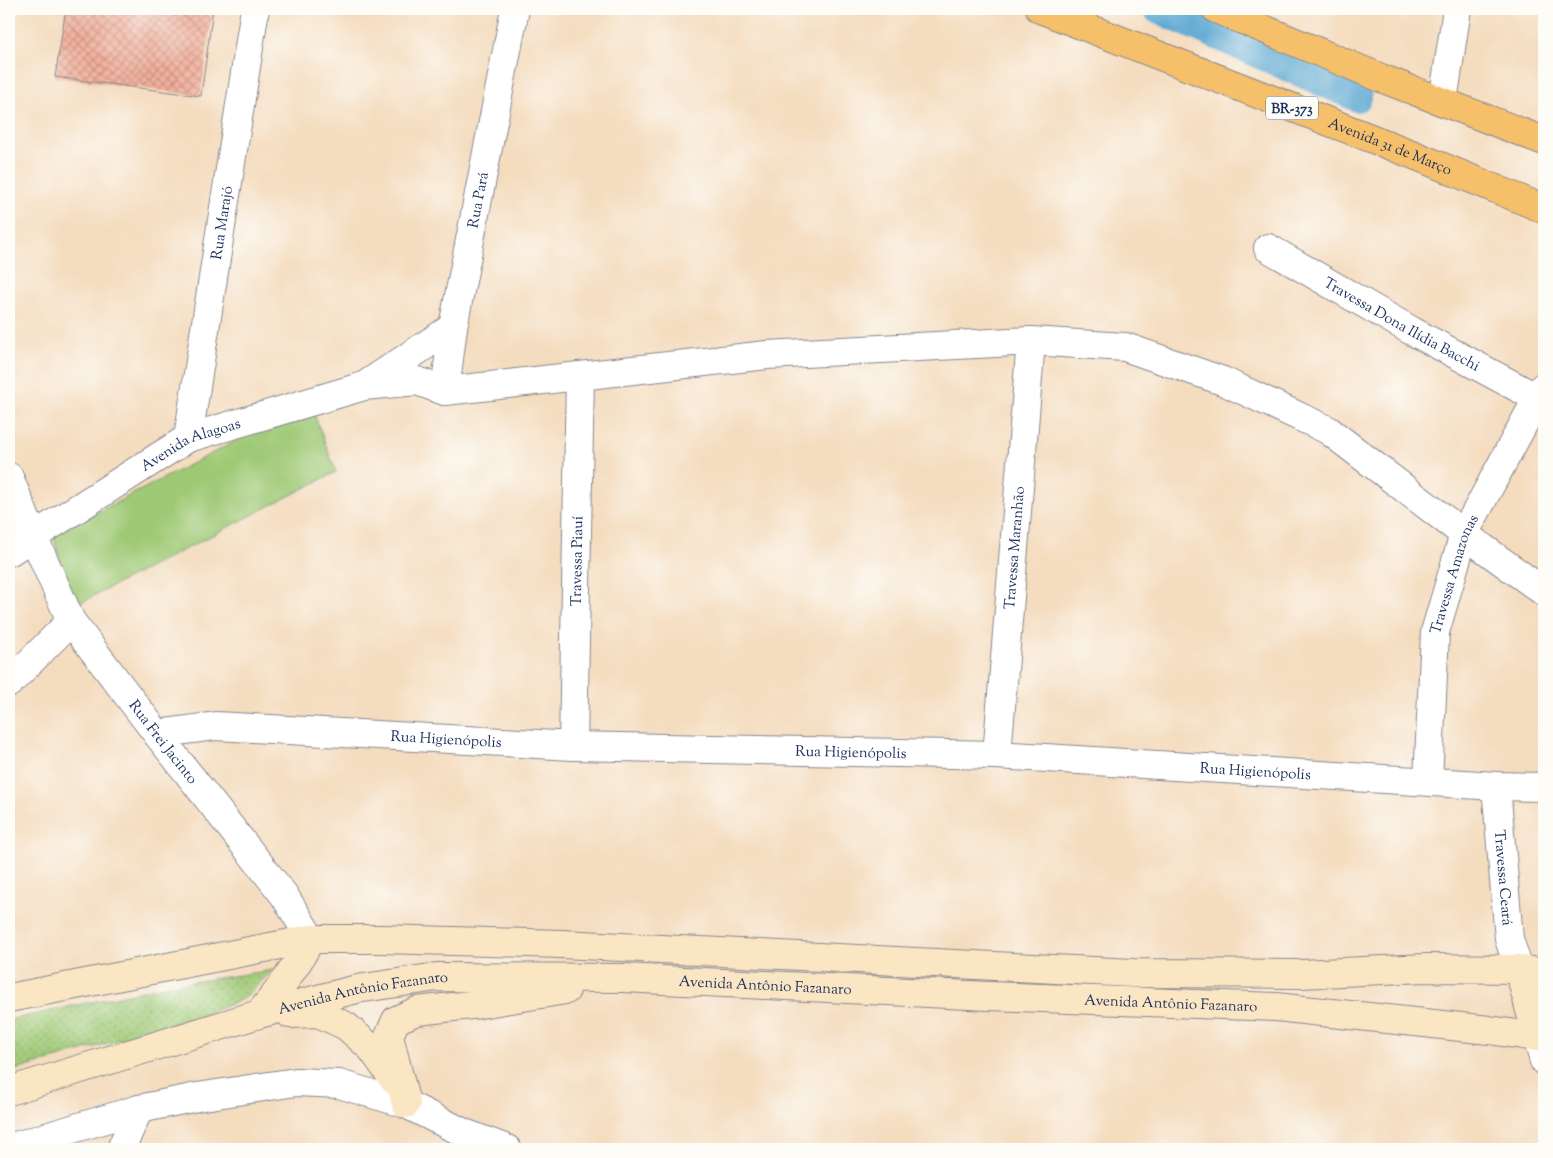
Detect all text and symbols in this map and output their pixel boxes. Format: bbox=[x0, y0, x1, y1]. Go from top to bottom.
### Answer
road number: BR-373 bbox=[1266, 96, 1318, 120]
street label: Avenida 31 de Março bbox=[1325, 113, 1455, 182]
street label: Rua Pará bbox=[464, 170, 495, 230]
street label: Rua Marajó bbox=[207, 184, 239, 261]
street label: Travessa Dona Ilídia Bacchi bbox=[1319, 273, 1483, 377]
street label: Avenida Alagoas bbox=[137, 414, 243, 477]
street label: Travessa Maranhão bbox=[1000, 485, 1031, 610]
street label: Travessa Amazonas bbox=[1426, 511, 1485, 637]
street label: Travessa Piauí bbox=[567, 516, 589, 606]
street label: Rua Frei Jacinto bbox=[123, 696, 202, 789]
street label: Rua Higienópolis bbox=[390, 727, 502, 754]
street label: Rua Higienópolis bbox=[795, 742, 907, 765]
street label: Rua Higienópolis bbox=[1199, 759, 1311, 786]
street label: Travessa Ceará bbox=[1488, 829, 1517, 927]
street label: Avenida Antônio Fazanaro bbox=[276, 968, 448, 1021]
street label: Avenida Antônio Fazanaro bbox=[678, 972, 852, 1001]
street label: Avenida Antônio Fazanaro bbox=[1084, 991, 1258, 1018]

